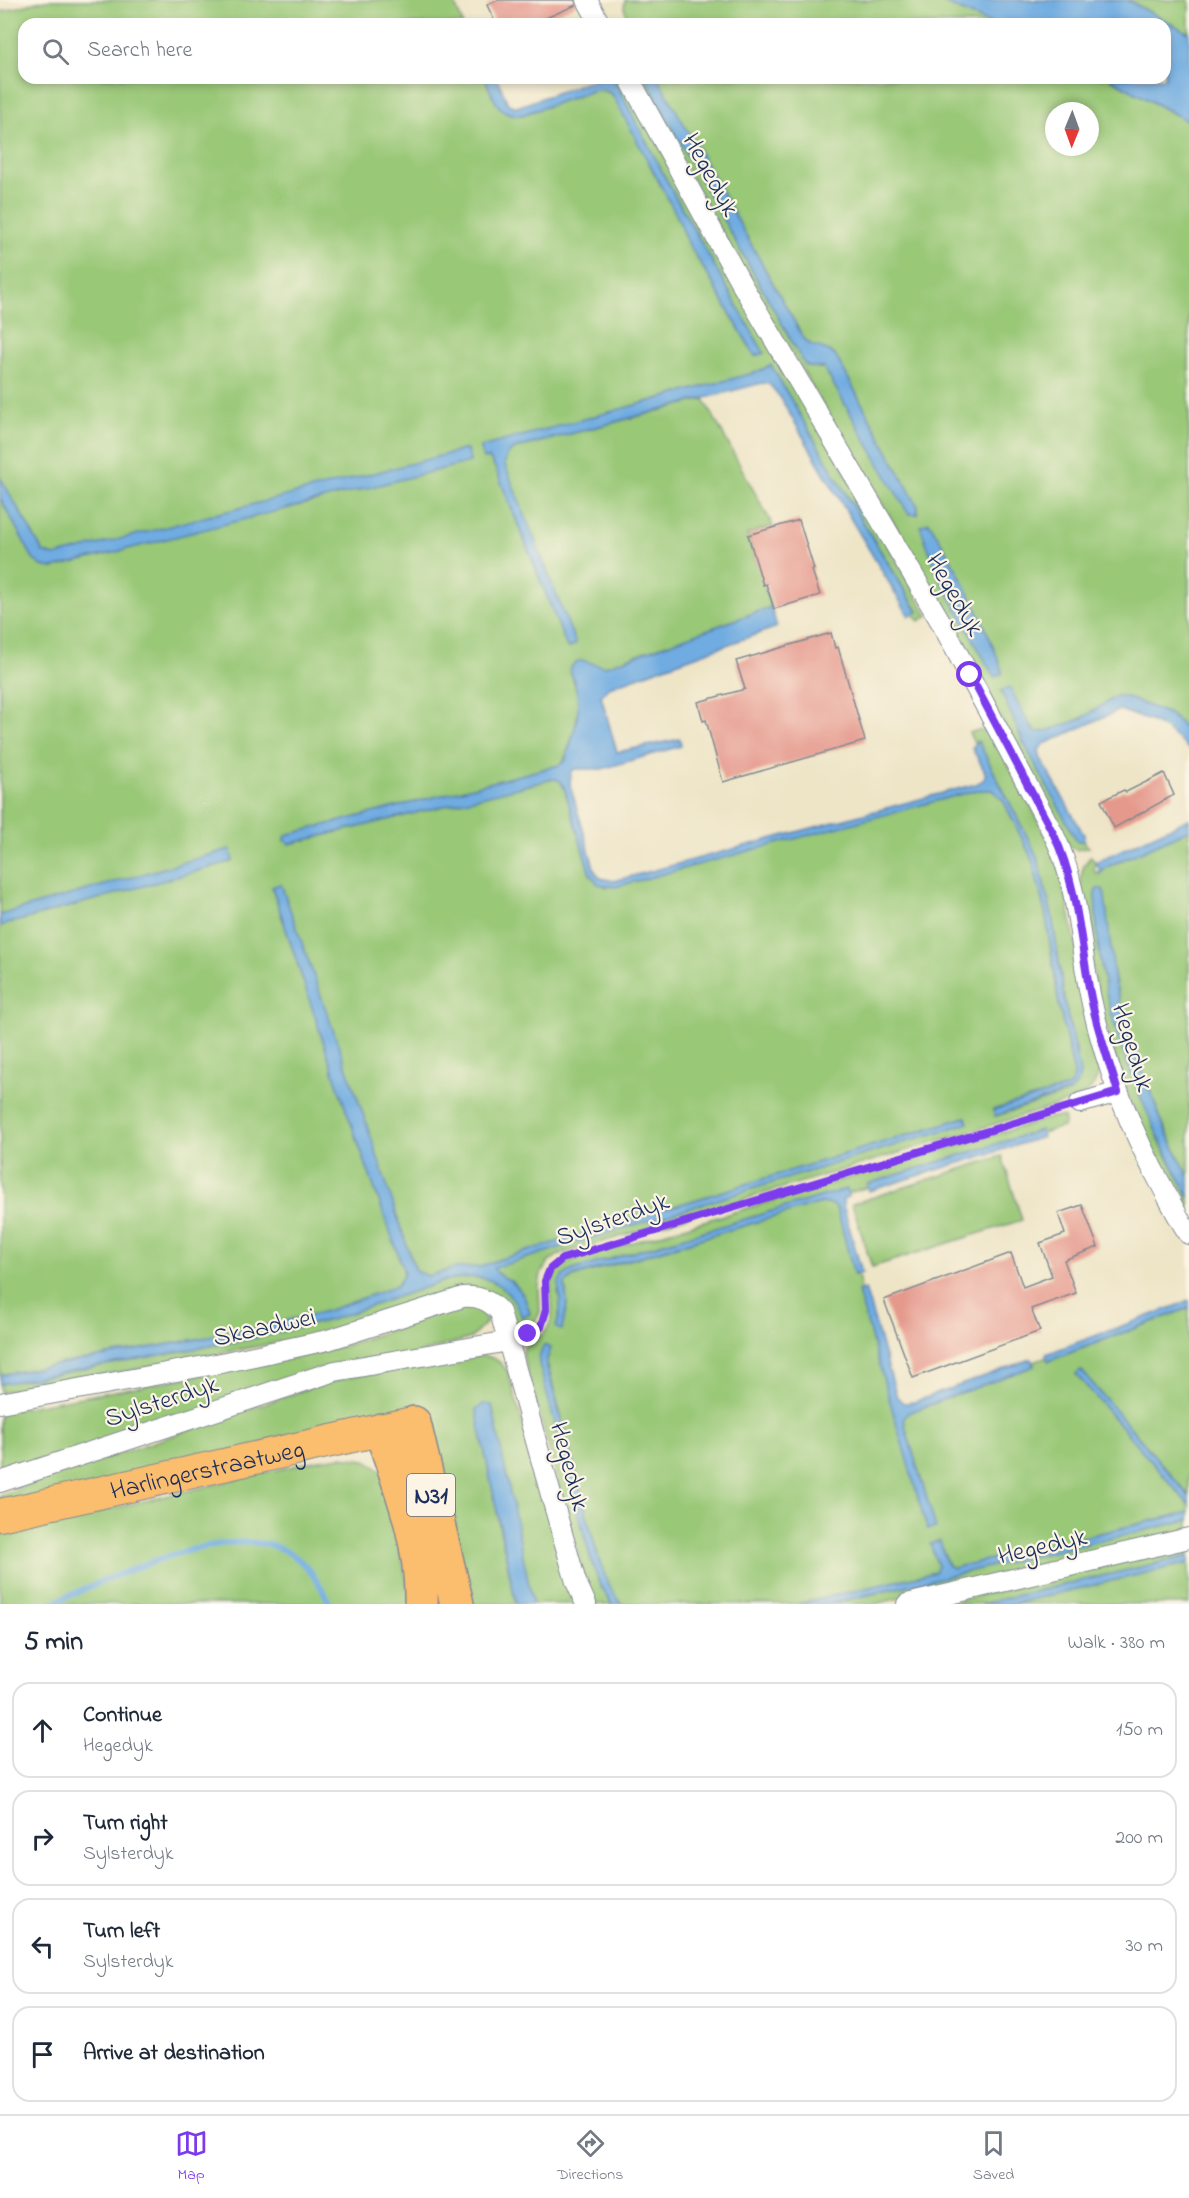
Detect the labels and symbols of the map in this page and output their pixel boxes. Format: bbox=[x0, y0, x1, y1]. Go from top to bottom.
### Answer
north arrow bbox=[1045, 102, 1099, 156]
street label: Hegedyk bbox=[671, 127, 748, 225]
street label: Hegedyk bbox=[914, 547, 993, 645]
route start bbox=[956, 661, 982, 687]
street label: Hegedyk bbox=[1100, 999, 1163, 1097]
street label: Sylsterdyk bbox=[551, 1184, 675, 1258]
street label: Skaadwei bbox=[210, 1300, 320, 1358]
route end bbox=[514, 1320, 540, 1346]
street label: Sylsterdyk bbox=[100, 1366, 224, 1439]
street label: Hegedyk bbox=[538, 1418, 598, 1516]
street label: Harlingerstraatweg bbox=[107, 1432, 308, 1512]
road number: N31 bbox=[407, 1474, 455, 1516]
street label: Hegedyk bbox=[994, 1519, 1092, 1577]

